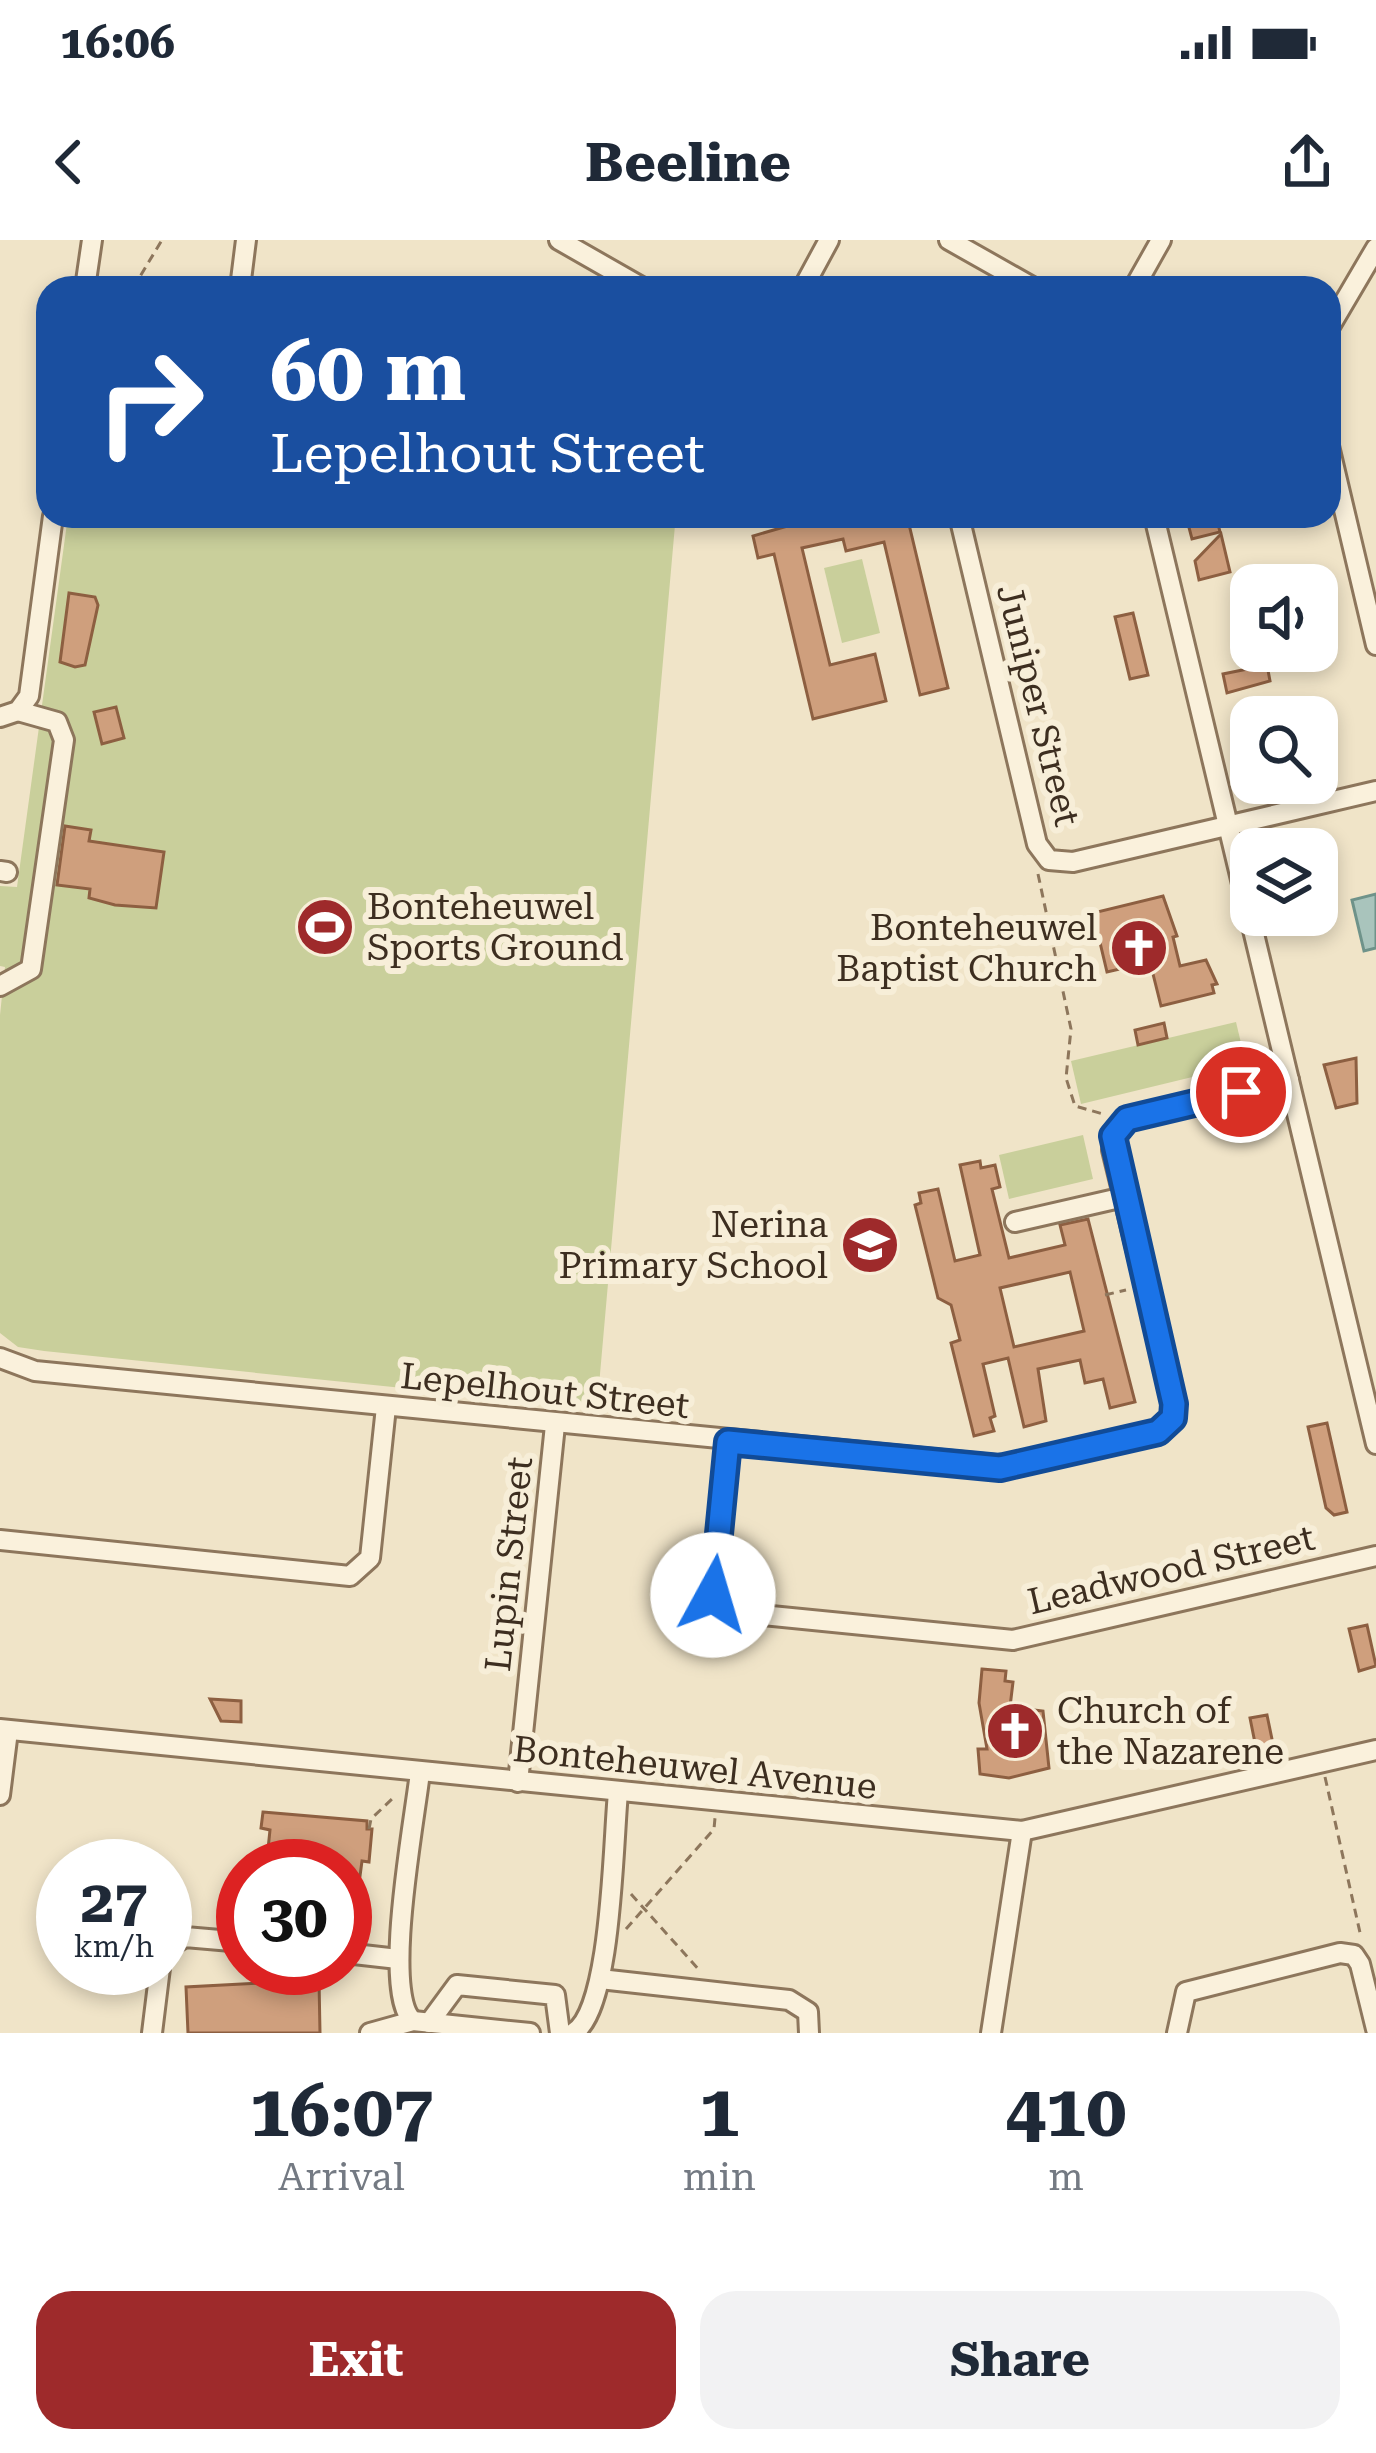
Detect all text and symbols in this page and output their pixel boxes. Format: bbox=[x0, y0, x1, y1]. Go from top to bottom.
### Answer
text: 16:06 bbox=[60, 16, 175, 69]
icon: back bbox=[36, 129, 102, 195]
icon: share bbox=[1274, 129, 1340, 195]
text: Beeline bbox=[585, 131, 791, 194]
text: 60 m bbox=[270, 322, 466, 420]
icon: right bbox=[72, 324, 228, 480]
text: Lepelhout Street bbox=[270, 422, 705, 485]
map controls bbox=[1230, 564, 1338, 936]
button: sound bbox=[1230, 564, 1338, 672]
street label: Juniper Street bbox=[988, 580, 1088, 830]
button: search bbox=[1230, 696, 1338, 804]
button: layers bbox=[1230, 828, 1338, 936]
place label: Bonteheuwel Sports Ground bbox=[367, 886, 624, 969]
sports icon: Bonteheuwel Sports Ground bbox=[294, 896, 356, 958]
place label: Bonteheuwel Baptist Church bbox=[836, 907, 1097, 990]
church icon: Bonteheuwel Baptist Church bbox=[1108, 917, 1170, 979]
pin bbox=[1190, 1041, 1292, 1143]
icon: arrive bbox=[1208, 1059, 1274, 1125]
place label: Nerina Primary School bbox=[559, 1204, 828, 1287]
school or university icon: Nerina Primary School bbox=[839, 1214, 901, 1276]
street label: Lepelhout Street bbox=[399, 1355, 691, 1427]
street label: Lupin Street bbox=[477, 1455, 541, 1673]
street label: Leadwood Street bbox=[1024, 1517, 1319, 1623]
position arrow bbox=[650, 1532, 776, 1658]
place label: Church of the Nazarene bbox=[1057, 1690, 1284, 1773]
church icon: Church of the Nazarene bbox=[984, 1700, 1046, 1762]
street label: Bonteheuwel Avenue bbox=[511, 1728, 879, 1808]
speed limit sign: 30 bbox=[216, 1839, 372, 1995]
text: 27 bbox=[80, 1866, 148, 1937]
text: km/h bbox=[74, 1929, 154, 1964]
text: 16:07 bbox=[250, 2069, 433, 2154]
text: 1 bbox=[699, 2069, 740, 2154]
text: 410 bbox=[1006, 2069, 1126, 2154]
text: Arrival bbox=[278, 2154, 405, 2200]
text: min bbox=[683, 2154, 756, 2200]
text: m bbox=[1048, 2154, 1084, 2200]
button: Exit bbox=[36, 2291, 676, 2429]
button: Share bbox=[700, 2291, 1340, 2429]

